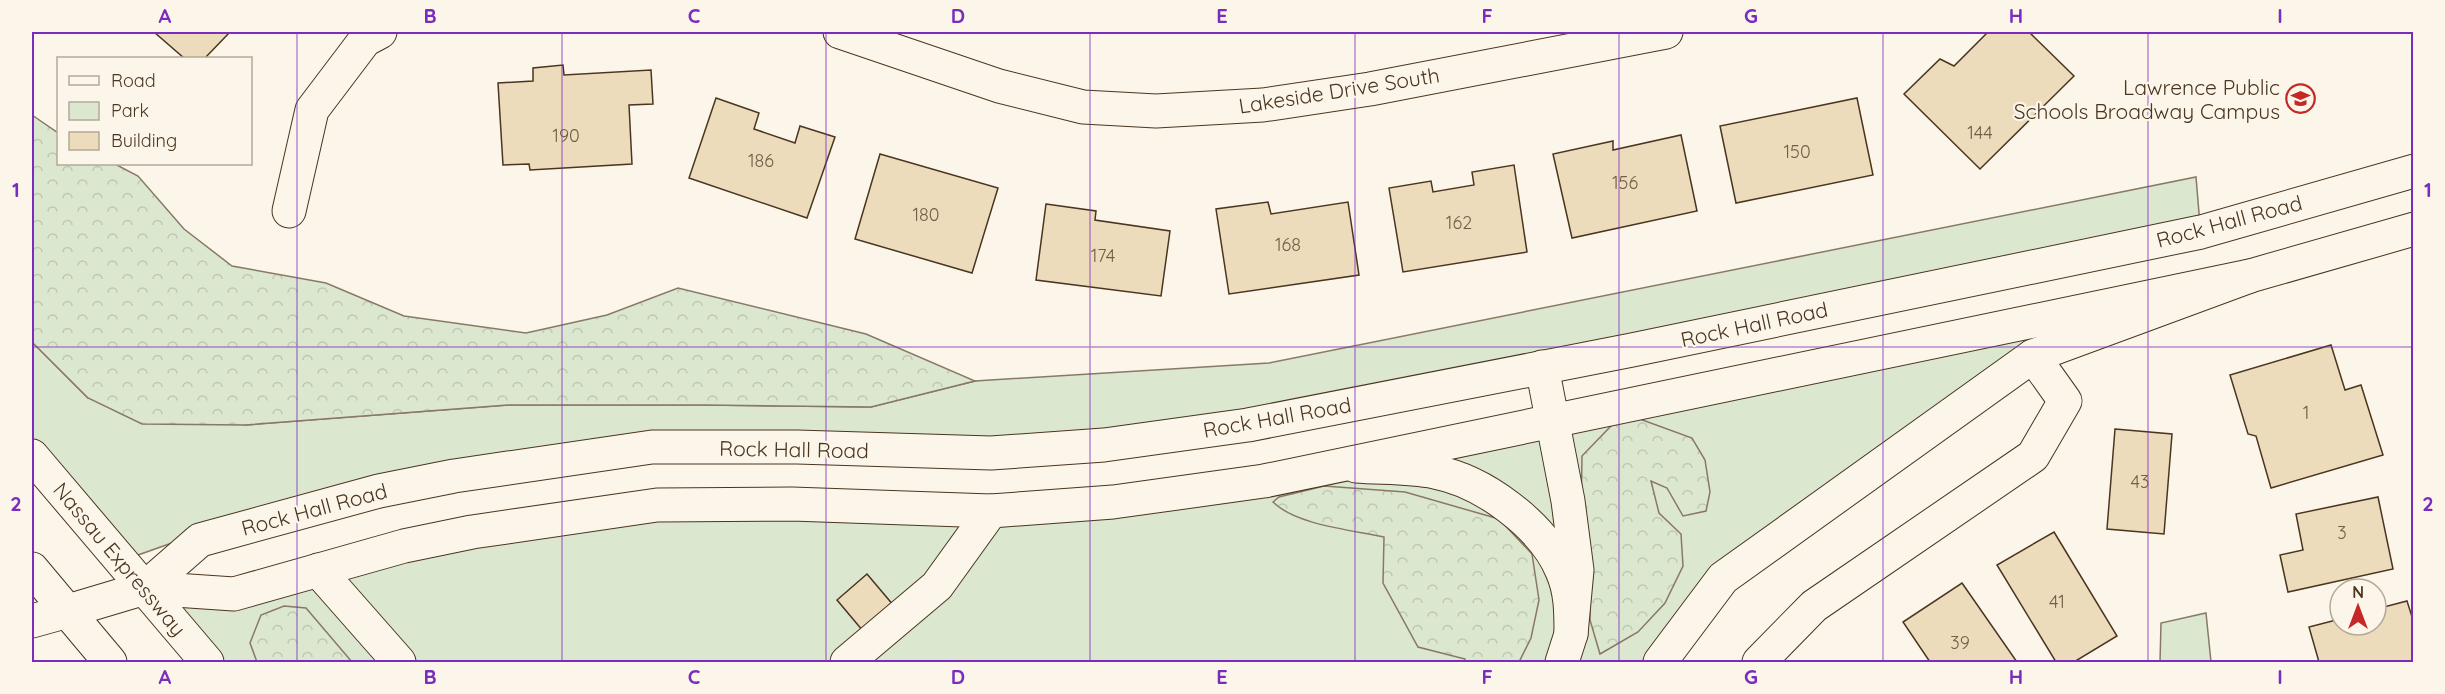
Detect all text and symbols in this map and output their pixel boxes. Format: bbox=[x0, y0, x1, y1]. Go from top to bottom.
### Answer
text: A bbox=[159, 3, 172, 28]
text: B bbox=[423, 3, 437, 28]
text: C bbox=[688, 3, 701, 28]
text: D bbox=[951, 3, 965, 28]
text: E bbox=[1216, 3, 1228, 28]
text: F bbox=[1481, 3, 1493, 28]
text: G bbox=[1744, 3, 1758, 28]
text: H bbox=[2009, 3, 2023, 28]
text: I bbox=[2277, 3, 2283, 28]
legend bbox=[57, 57, 252, 165]
street label: Lakeside Drive South bbox=[1237, 61, 1441, 119]
text: Road bbox=[111, 69, 156, 92]
place label: Lawrence Public Schools Broadway Campus bbox=[2014, 74, 2280, 124]
school or university icon: Lawrence Public Schools Broadway Campus bbox=[2285, 83, 2317, 115]
text: Park bbox=[111, 99, 149, 122]
house number: 144 bbox=[1967, 121, 1993, 144]
house number: 190 bbox=[552, 124, 580, 147]
text: Building bbox=[111, 129, 177, 152]
house number: 150 bbox=[1783, 140, 1811, 163]
house number: 186 bbox=[748, 149, 774, 172]
house number: 156 bbox=[1612, 171, 1638, 194]
text: 1 bbox=[12, 177, 20, 202]
text: 1 bbox=[2424, 177, 2432, 202]
street label: Rock Hall Road bbox=[2153, 189, 2305, 253]
house number: 180 bbox=[912, 203, 940, 226]
house number: 162 bbox=[1446, 211, 1472, 234]
house number: 168 bbox=[1275, 233, 1301, 256]
house number: 174 bbox=[1091, 244, 1115, 267]
street label: Rock Hall Road bbox=[1678, 296, 1830, 352]
street label: Rock Hall Road bbox=[1201, 391, 1353, 443]
house number: 1 bbox=[2303, 401, 2309, 424]
street label: Rock Hall Road bbox=[719, 435, 869, 463]
house number: 43 bbox=[2131, 470, 2149, 493]
street label: Nassau Expressway bbox=[48, 477, 192, 641]
street label: Rock Hall Road bbox=[238, 477, 390, 541]
text: 2 bbox=[10, 491, 22, 516]
text: 2 bbox=[2422, 491, 2434, 516]
house number: 3 bbox=[2337, 521, 2347, 544]
north arrow bbox=[2328, 577, 2388, 637]
text: N bbox=[2352, 582, 2364, 602]
house number: 41 bbox=[2049, 590, 2065, 613]
house number: 39 bbox=[1950, 631, 1970, 654]
text: A bbox=[159, 664, 172, 689]
text: B bbox=[423, 664, 437, 689]
text: C bbox=[688, 664, 701, 689]
text: D bbox=[951, 664, 965, 689]
text: E bbox=[1216, 664, 1228, 689]
text: F bbox=[1481, 664, 1493, 689]
text: G bbox=[1744, 664, 1758, 689]
text: H bbox=[2009, 664, 2023, 689]
text: I bbox=[2277, 664, 2283, 689]

